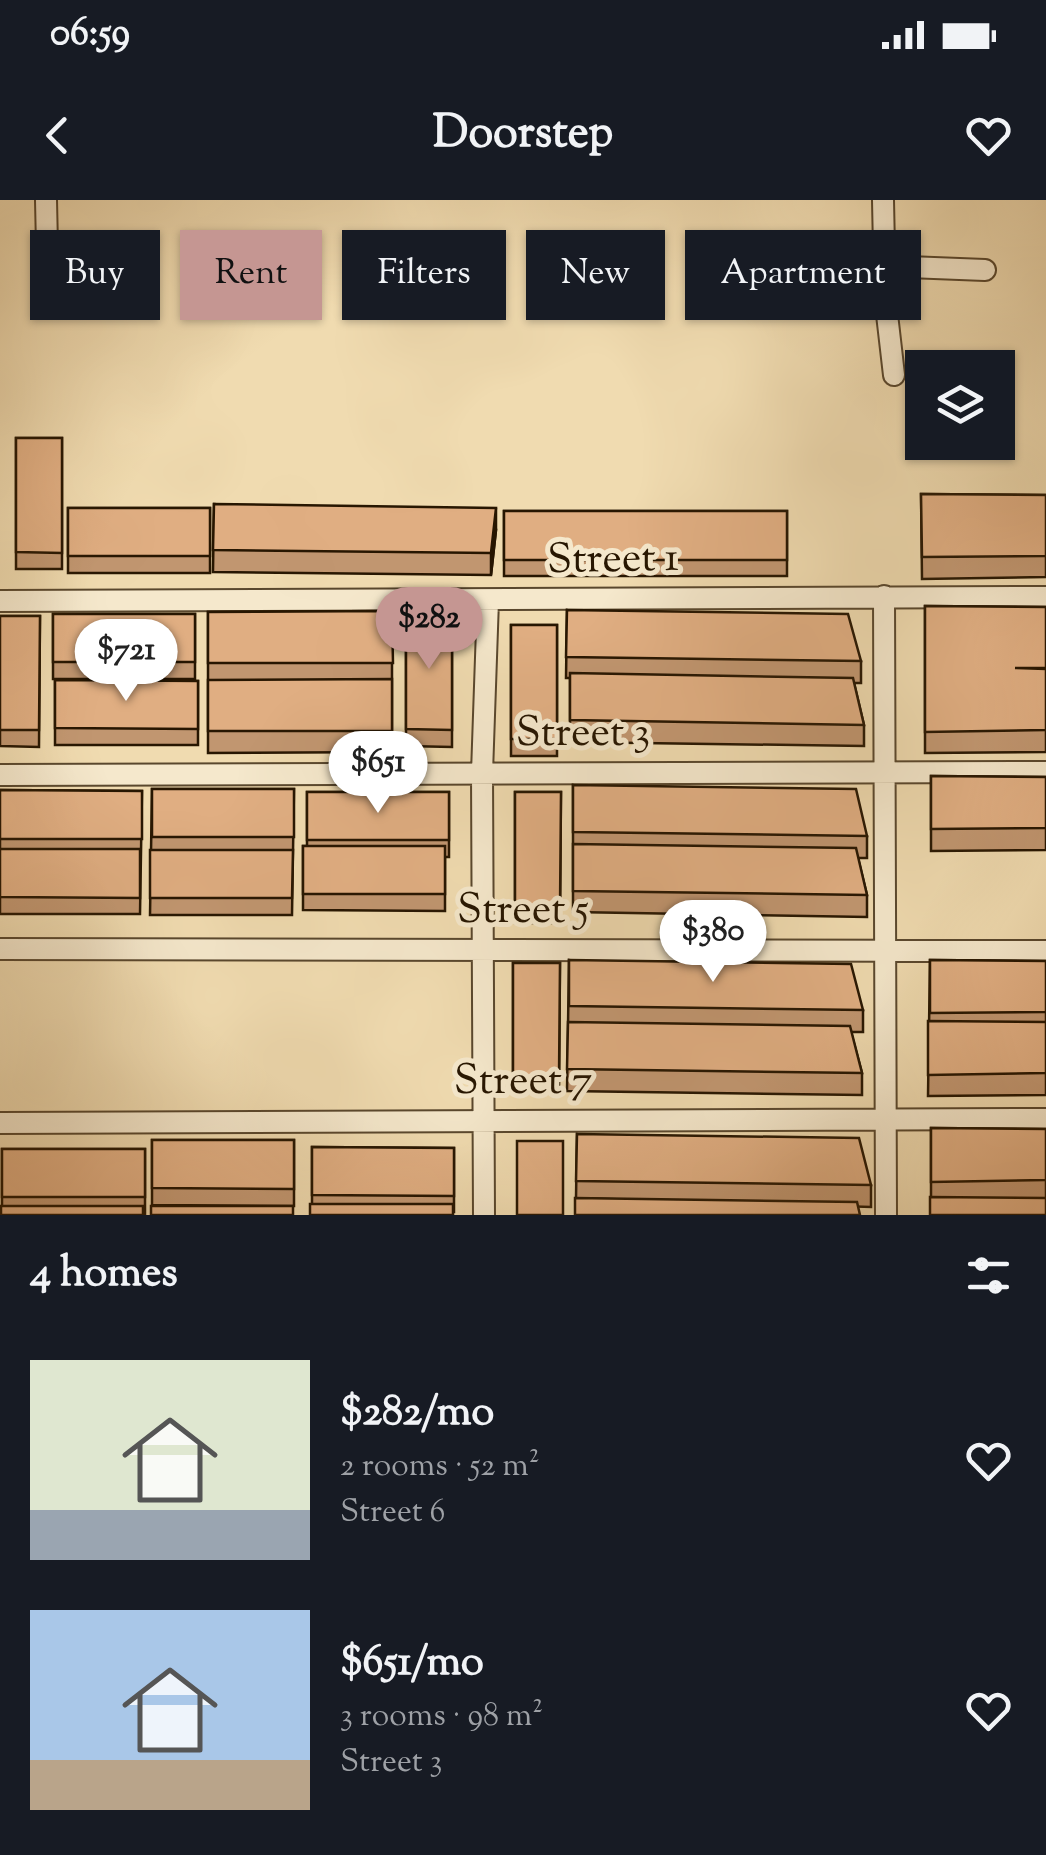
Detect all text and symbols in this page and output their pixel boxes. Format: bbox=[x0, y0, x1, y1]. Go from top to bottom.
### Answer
text: 06:59 bbox=[50, 8, 130, 62]
text: Doorstep bbox=[433, 103, 613, 168]
icon: back bbox=[30, 108, 85, 163]
icon: heart bbox=[961, 108, 1016, 163]
chip: Buy bbox=[30, 230, 160, 320]
chip: Rent bbox=[180, 230, 322, 320]
chip: Filters bbox=[342, 230, 506, 320]
chip: New bbox=[526, 230, 665, 320]
chip: Apartment bbox=[685, 230, 921, 320]
map controls bbox=[905, 350, 1015, 460]
button: layers bbox=[905, 350, 1015, 460]
street label: Street 1 bbox=[547, 530, 679, 592]
pin: $282 bbox=[370, 587, 488, 672]
text: $282 bbox=[398, 596, 460, 642]
pin: $721 bbox=[67, 619, 185, 704]
text: $721 bbox=[97, 628, 155, 674]
street label: Street 3 bbox=[516, 705, 650, 765]
pin: $651 bbox=[319, 731, 437, 816]
text: $651 bbox=[351, 740, 405, 786]
street label: Street 5 bbox=[457, 882, 589, 942]
pin: $380 bbox=[654, 900, 772, 985]
text: $380 bbox=[682, 909, 744, 955]
street label: Street 7 bbox=[454, 1053, 592, 1113]
text: 4 homes bbox=[30, 1245, 178, 1305]
icon: filters bbox=[961, 1248, 1016, 1303]
text: $282/mo bbox=[340, 1384, 494, 1444]
icon: home bbox=[110, 1400, 230, 1520]
icon: heart bbox=[961, 1433, 1016, 1488]
text: 2 rooms · 52 m² bbox=[340, 1444, 540, 1490]
text: Street 6 bbox=[340, 1490, 445, 1536]
text: $651/mo bbox=[340, 1634, 484, 1694]
icon: home bbox=[110, 1650, 230, 1770]
icon: heart bbox=[961, 1683, 1016, 1738]
text: 3 rooms · 98 m² bbox=[340, 1694, 543, 1740]
text: Street 3 bbox=[340, 1740, 442, 1786]

